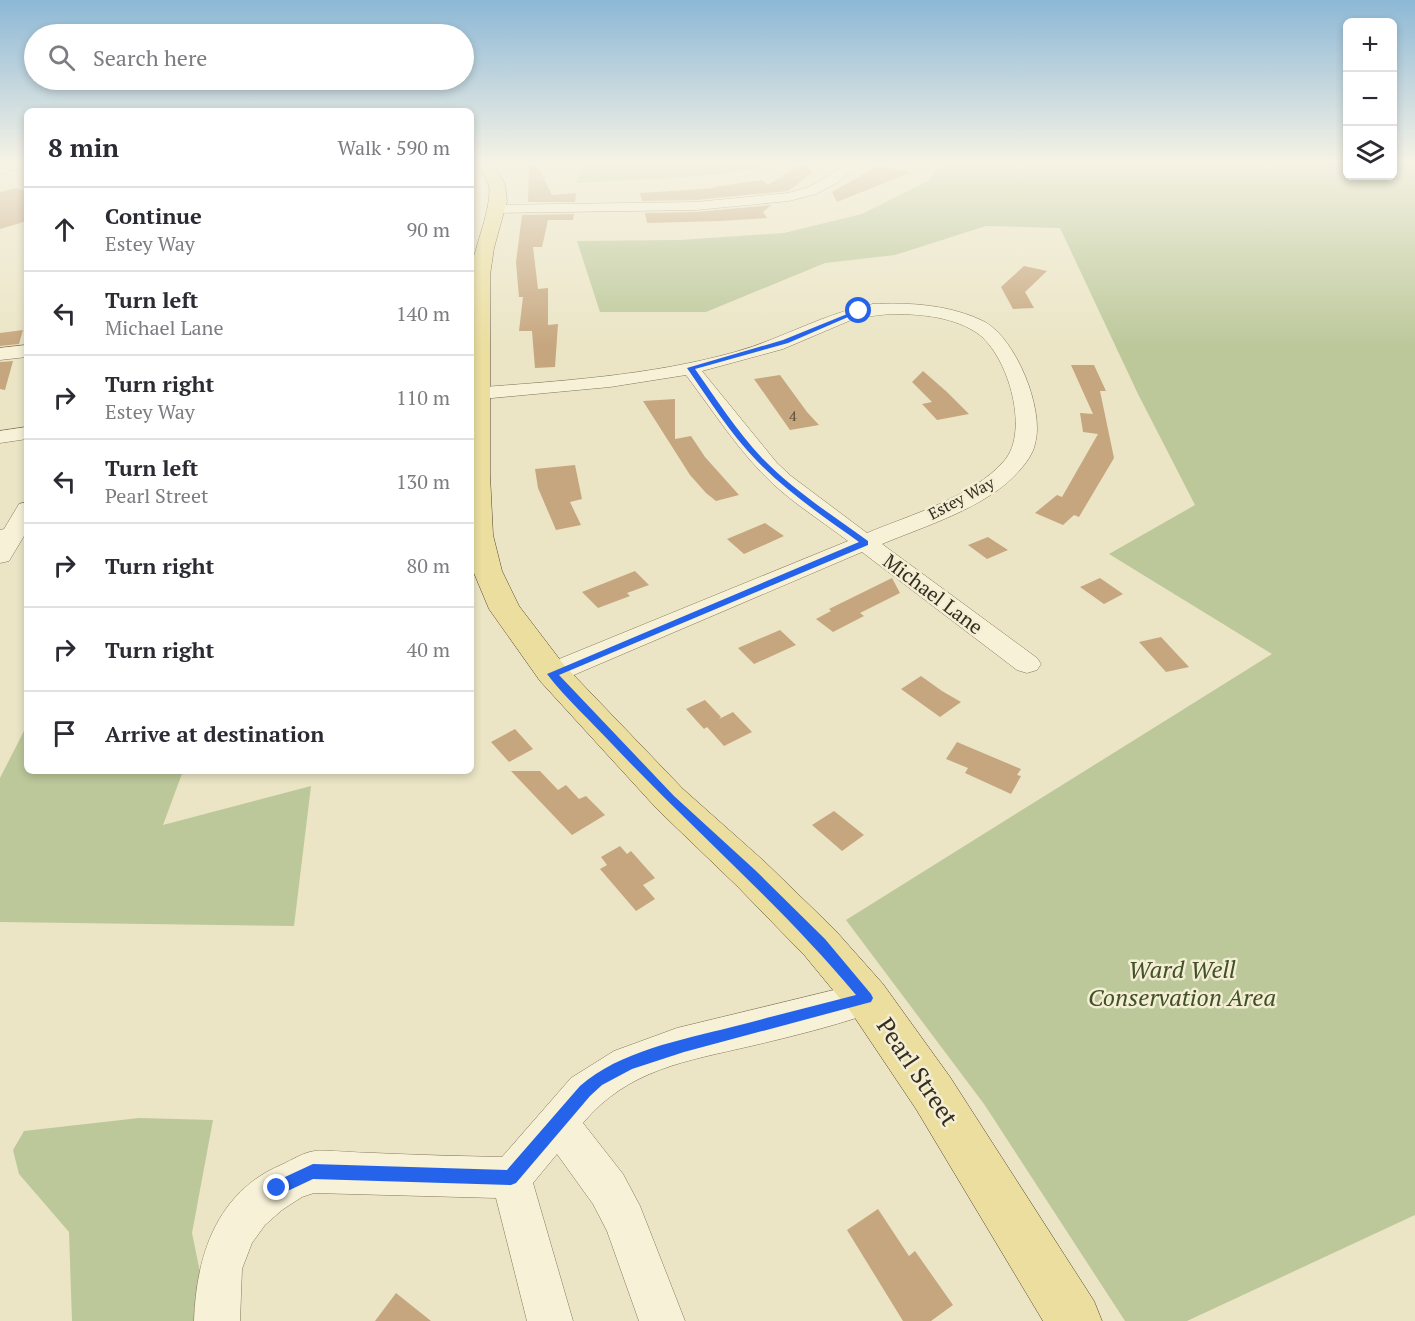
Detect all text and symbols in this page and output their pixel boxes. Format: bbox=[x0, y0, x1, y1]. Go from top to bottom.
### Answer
map controls bbox=[1343, 18, 1397, 180]
button: + bbox=[1343, 18, 1397, 72]
search box bbox=[24, 24, 474, 90]
icon: search bbox=[45, 41, 78, 74]
text: Search here bbox=[93, 43, 207, 72]
button: − bbox=[1343, 72, 1397, 126]
button: layers bbox=[1343, 126, 1397, 180]
text: 8 min bbox=[48, 130, 119, 164]
text: Walk · 590 m bbox=[338, 134, 450, 161]
text: Continue bbox=[105, 201, 202, 230]
icon: ahead bbox=[48, 213, 81, 246]
text: 90 m bbox=[407, 216, 450, 243]
text: Estey Way bbox=[105, 230, 195, 257]
text: Turn left bbox=[105, 285, 198, 314]
icon: left bbox=[48, 297, 81, 330]
route start bbox=[845, 297, 871, 323]
text: 140 m bbox=[396, 300, 450, 327]
text: Michael Lane bbox=[105, 314, 223, 341]
text: Turn right bbox=[105, 369, 214, 398]
icon: right bbox=[48, 381, 81, 414]
text: 110 m bbox=[396, 384, 450, 411]
text: Estey Way bbox=[105, 398, 195, 425]
house number: 4 bbox=[789, 406, 797, 425]
text: Turn left bbox=[105, 453, 198, 482]
icon: left bbox=[48, 465, 81, 498]
text: 130 m bbox=[396, 468, 450, 495]
street label: Estey Way bbox=[924, 471, 999, 525]
text: Pearl Street bbox=[105, 482, 208, 509]
street label: Michael Lane bbox=[878, 547, 989, 640]
icon: right bbox=[48, 549, 81, 582]
text: Turn right bbox=[105, 551, 214, 580]
text: 80 m bbox=[407, 552, 450, 579]
icon: right bbox=[48, 633, 81, 666]
text: Turn right bbox=[105, 635, 214, 664]
text: 40 m bbox=[407, 636, 450, 663]
icon: arrive bbox=[48, 717, 81, 750]
text: Arrive at destination bbox=[105, 719, 324, 748]
park label: Ward Well Conservation Area bbox=[1088, 953, 1276, 1013]
street label: Pearl Street bbox=[870, 1011, 966, 1132]
route end bbox=[263, 1174, 289, 1200]

